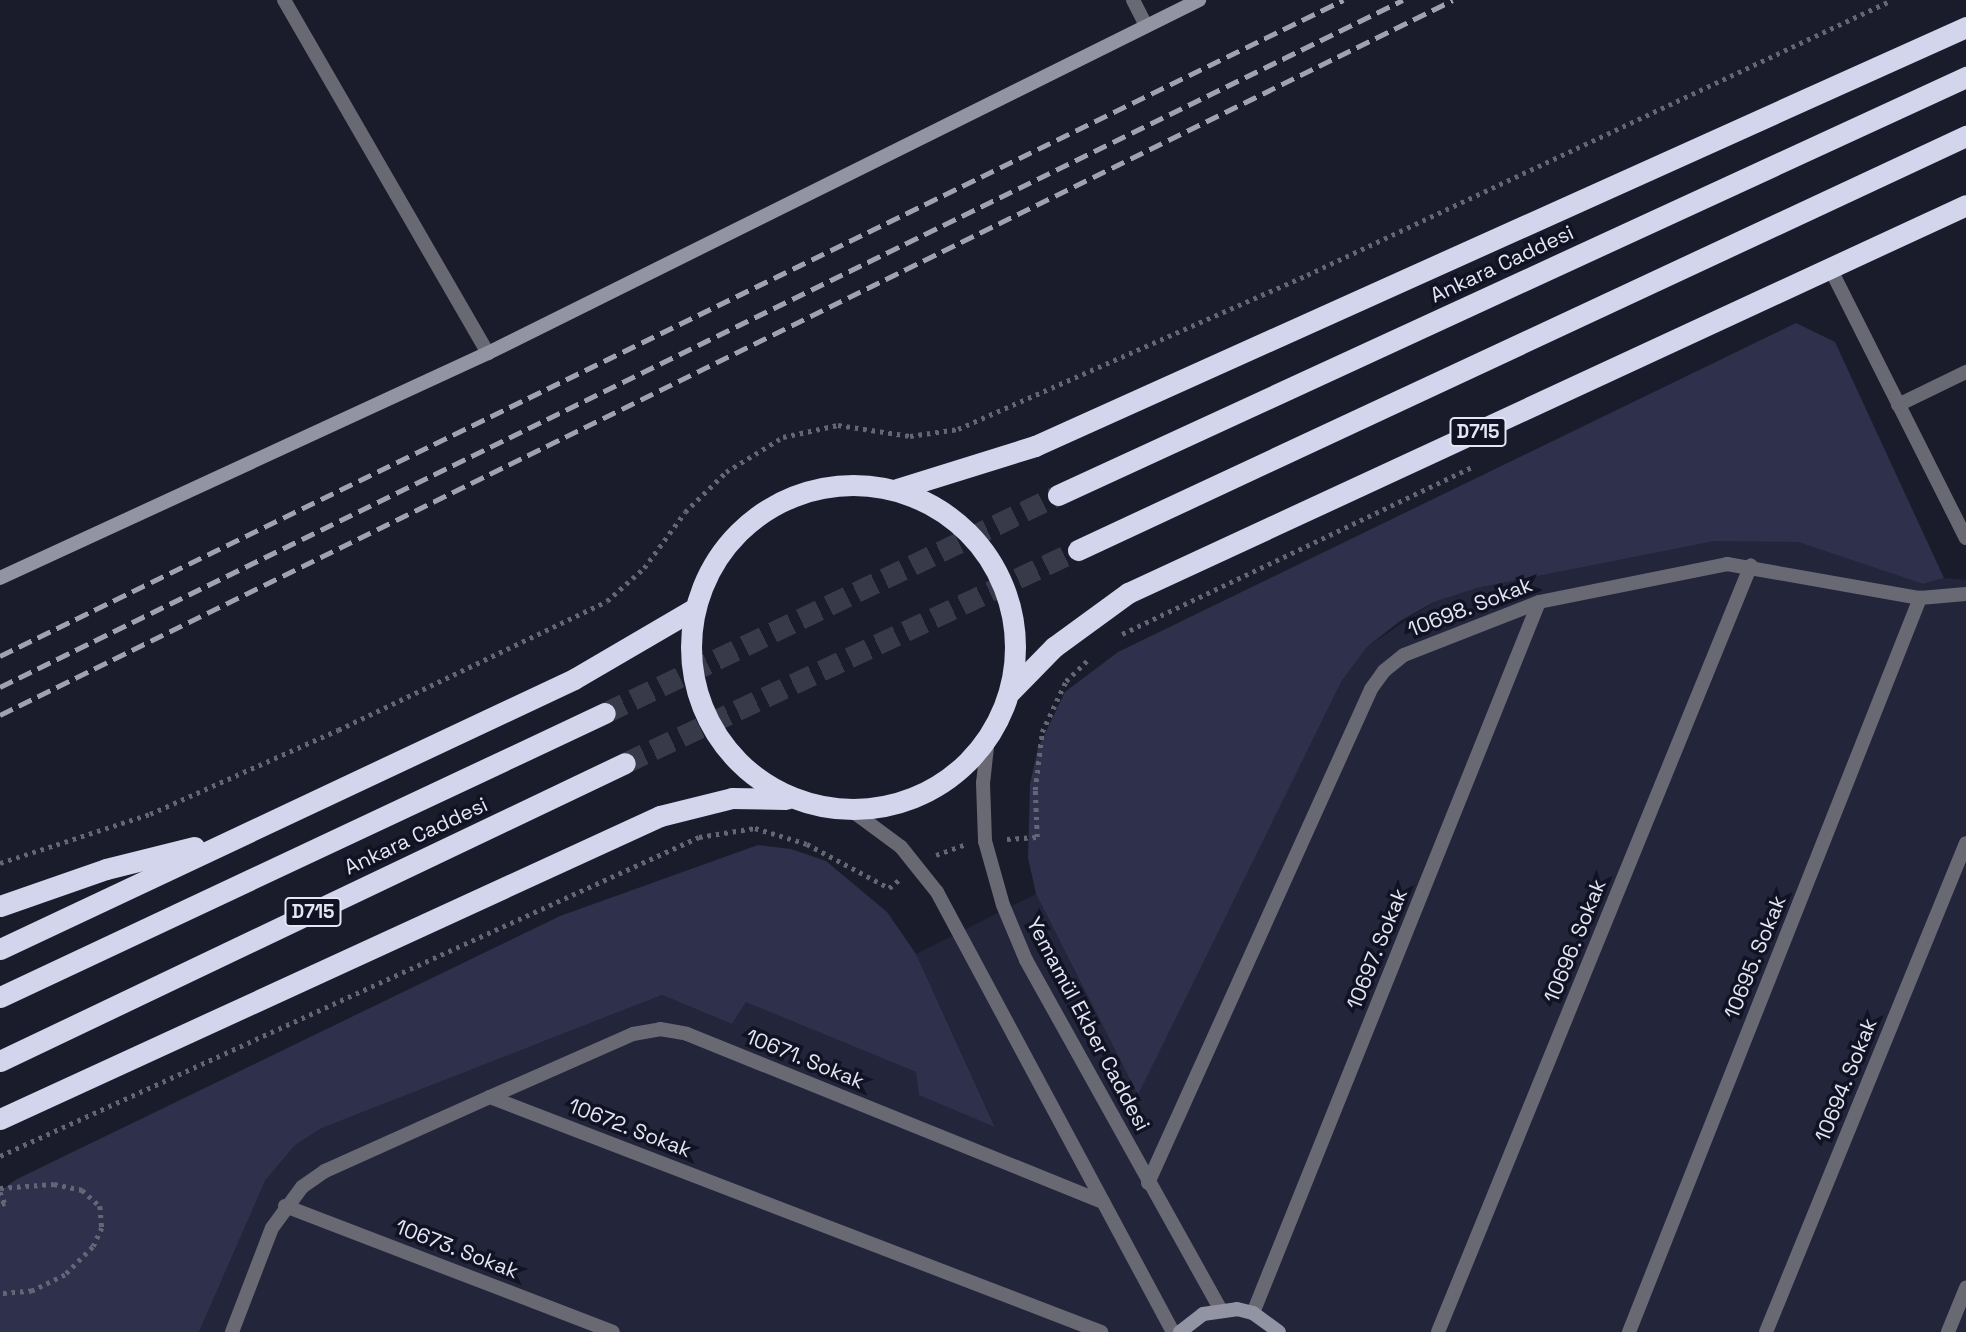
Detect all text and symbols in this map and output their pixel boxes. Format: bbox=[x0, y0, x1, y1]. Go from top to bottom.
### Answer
street label: Ankara Caddesi bbox=[1426, 220, 1578, 308]
road number: D715 bbox=[1448, 416, 1508, 448]
street label: 10698. Sokak bbox=[1404, 572, 1536, 642]
street label: Ankara Caddesi bbox=[340, 792, 492, 880]
street label: 10696. Sokak bbox=[1539, 875, 1611, 1007]
street label: 10697. Sokak bbox=[1341, 884, 1413, 1014]
street label: 10695. Sokak bbox=[1719, 891, 1791, 1023]
road number: D715 bbox=[283, 896, 343, 928]
street label: Yemamül Ekber Caddesi bbox=[1021, 913, 1155, 1135]
street label: 10694. Sokak bbox=[1810, 1014, 1882, 1146]
street label: 10671. Sokak bbox=[742, 1024, 868, 1094]
street label: 10672. Sokak bbox=[565, 1093, 695, 1163]
street label: 10673. Sokak bbox=[392, 1214, 522, 1284]

